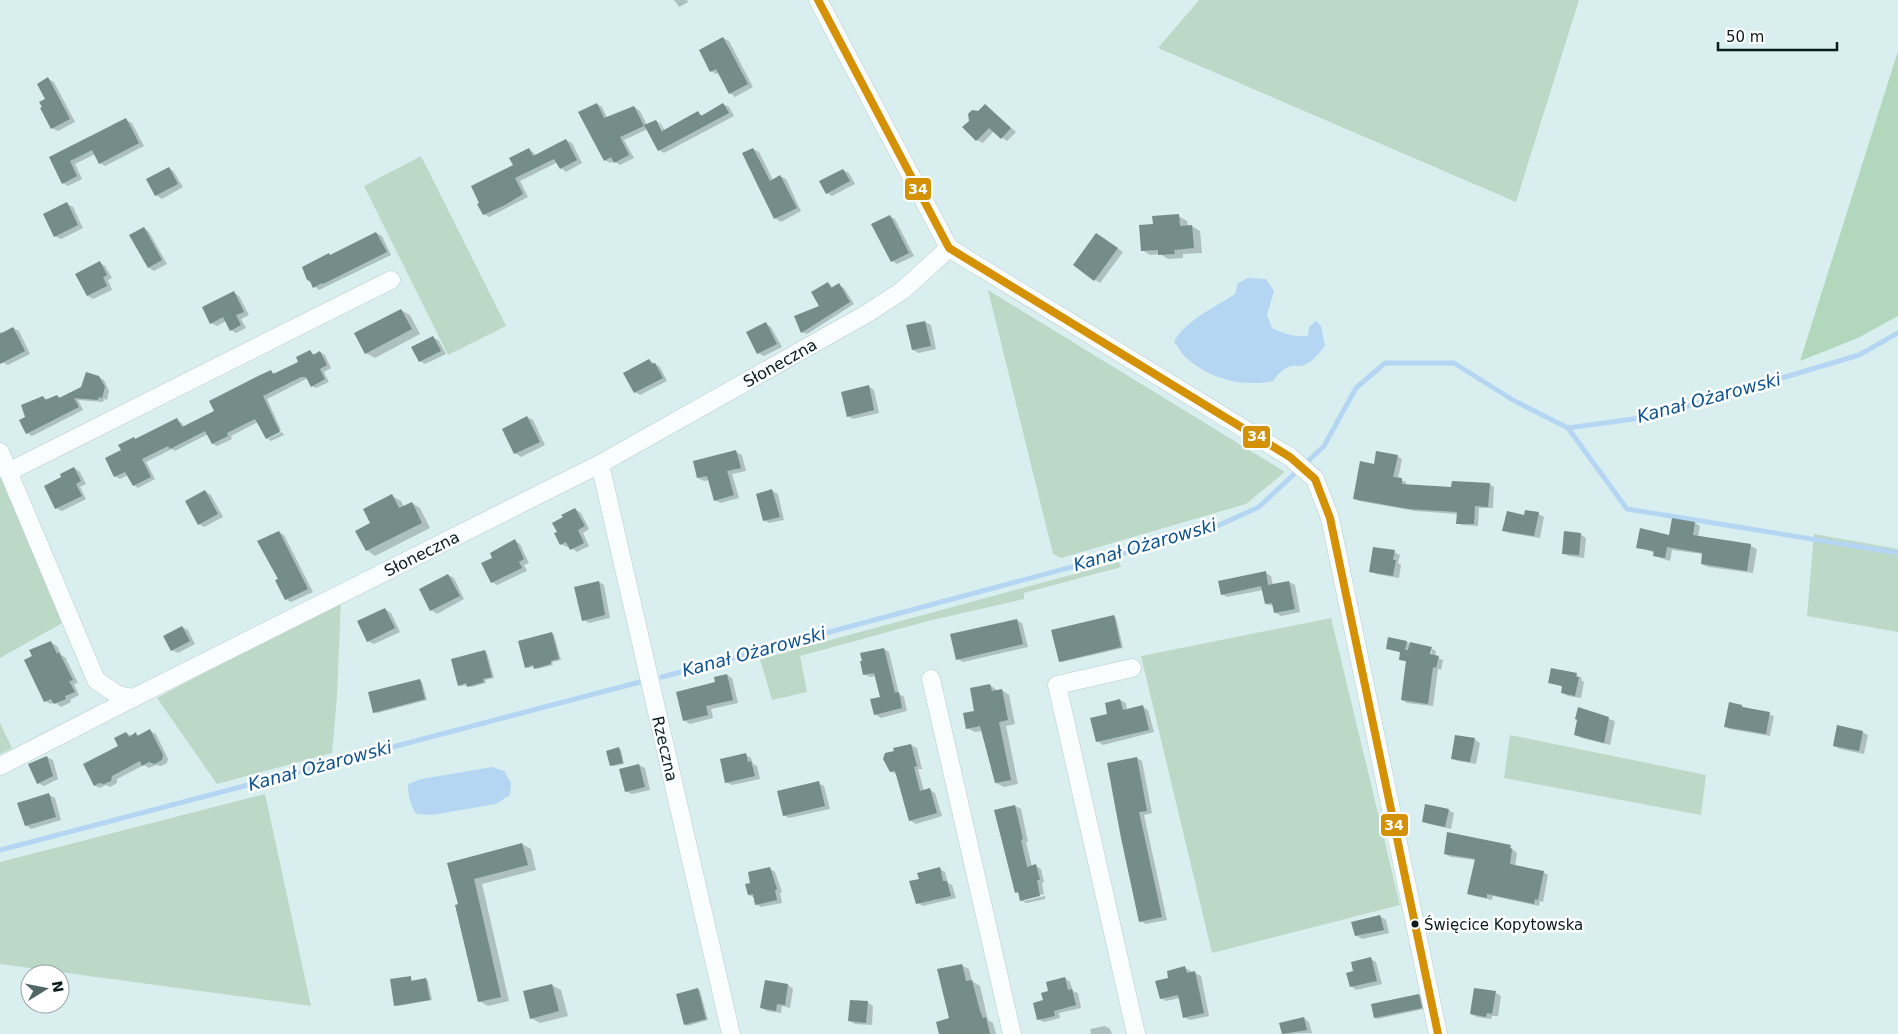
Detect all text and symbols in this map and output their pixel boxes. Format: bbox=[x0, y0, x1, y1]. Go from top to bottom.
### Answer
scale bar bbox=[1718, 20, 1837, 52]
text: 50 m bbox=[1726, 28, 1764, 46]
line badge: 34 bbox=[904, 177, 932, 201]
text: 34 bbox=[908, 181, 928, 197]
street label: Słoneczna bbox=[740, 335, 820, 391]
water label: Kanał Ożarowski bbox=[1635, 368, 1783, 427]
line badge: 34 bbox=[1242, 425, 1271, 449]
text: 34 bbox=[1247, 428, 1267, 444]
water label: Kanał Ożarowski bbox=[1071, 514, 1219, 575]
street label: Słoneczna bbox=[381, 527, 462, 581]
water label: Kanał Ożarowski bbox=[680, 622, 828, 681]
street label: Rzeczna bbox=[648, 714, 682, 783]
water label: Kanał Ożarowski bbox=[246, 736, 394, 795]
line badge: 34 bbox=[1380, 813, 1409, 837]
text: 34 bbox=[1384, 817, 1404, 833]
place label: Święcice Kopytowska bbox=[1424, 915, 1583, 934]
marker: Święcice Kopytowska bbox=[1410, 919, 1420, 929]
north arrow bbox=[20, 964, 70, 1014]
text: N bbox=[49, 980, 67, 994]

